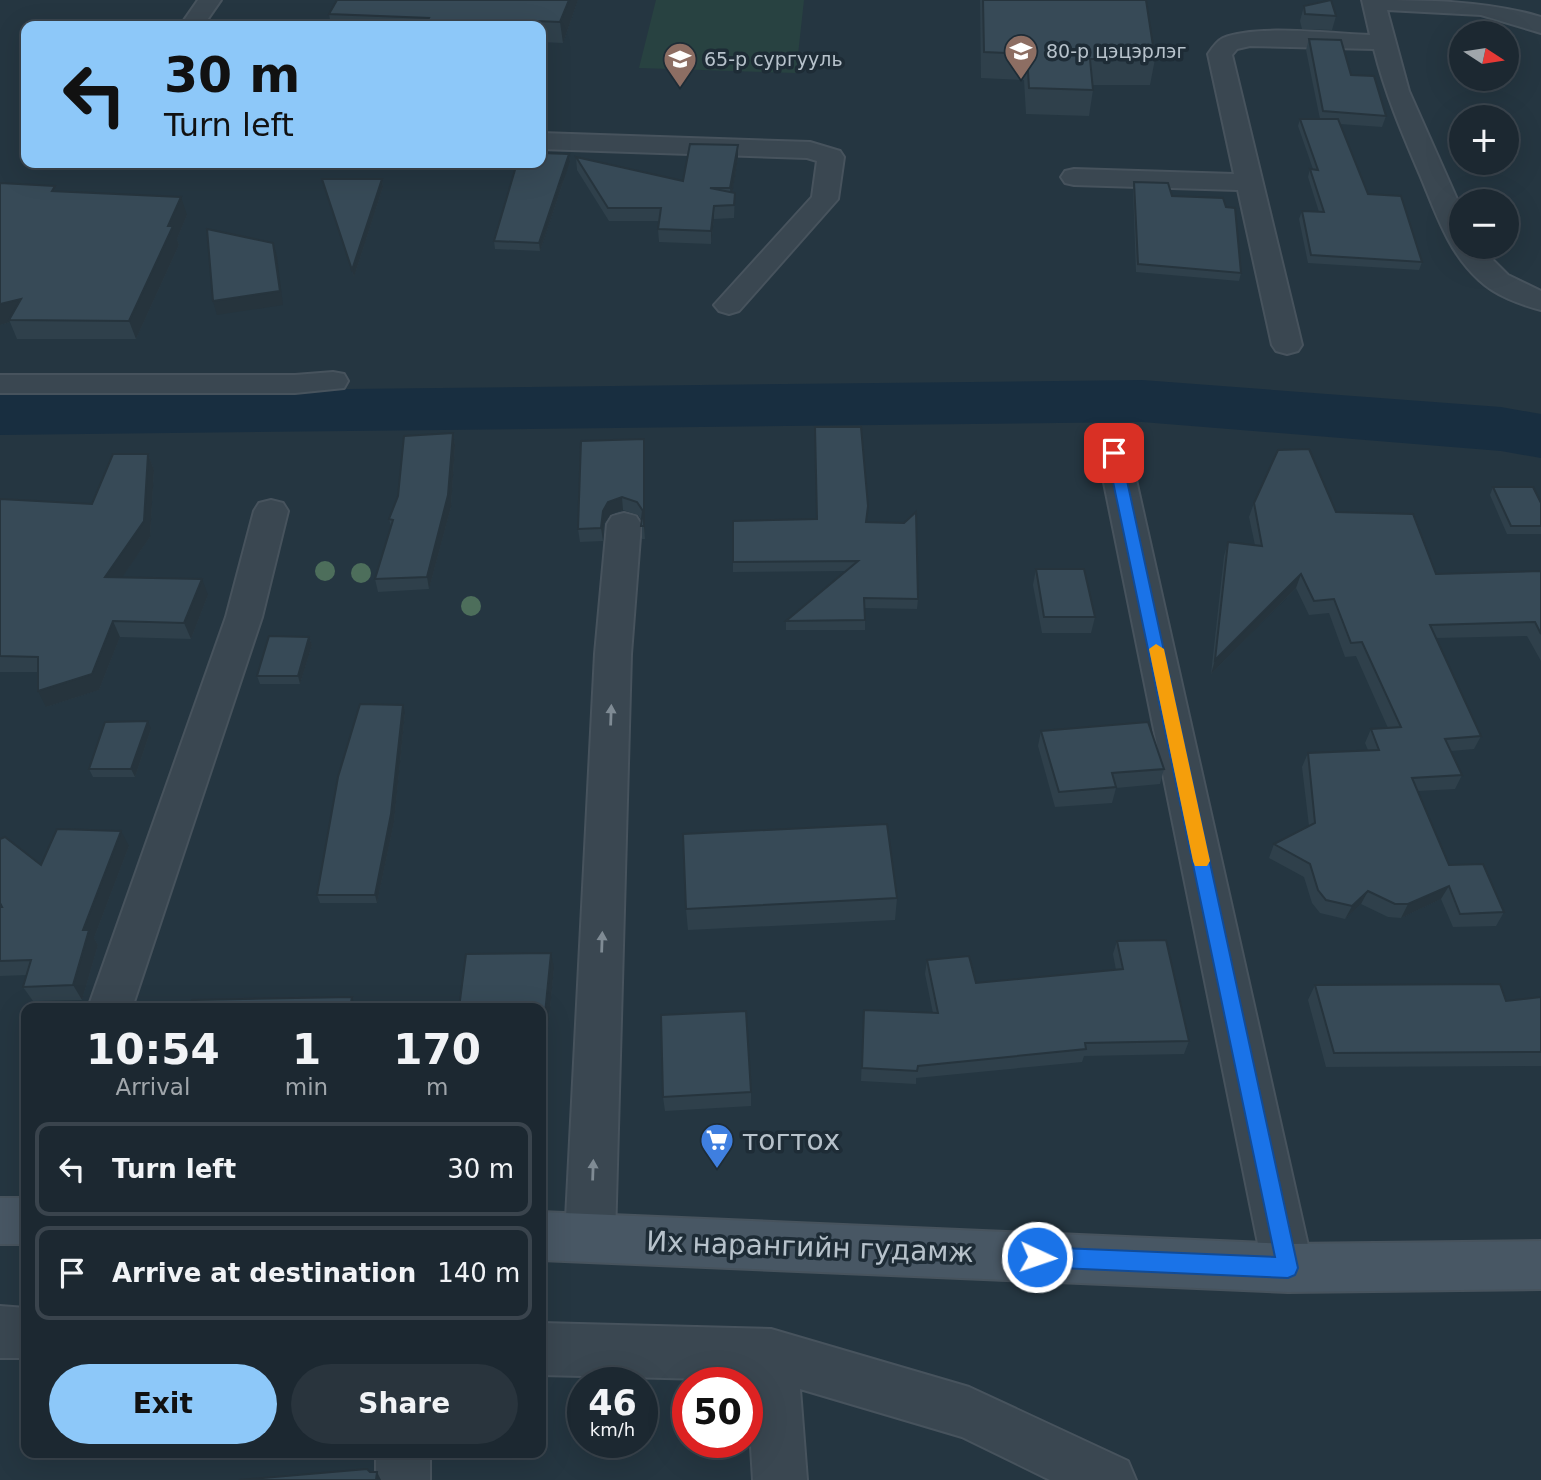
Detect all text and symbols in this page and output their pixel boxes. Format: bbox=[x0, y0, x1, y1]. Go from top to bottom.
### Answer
north arrow bbox=[1449, 21, 1519, 91]
map controls bbox=[1449, 21, 1519, 259]
school or university icon: 80-р цэцэрлэг bbox=[1002, 32, 1040, 81]
school or university icon: 65-р сургууль bbox=[661, 40, 699, 89]
place label: 80-р цэцэрлэг bbox=[1046, 40, 1186, 62]
text: 30 m bbox=[164, 47, 300, 104]
place label: 65-р сургууль bbox=[704, 48, 843, 70]
icon: left bbox=[49, 49, 140, 140]
button: + bbox=[1449, 105, 1519, 175]
text: Turn left bbox=[164, 106, 294, 144]
button: − bbox=[1449, 189, 1519, 259]
pin bbox=[1084, 423, 1144, 483]
icon: arrive bbox=[1095, 434, 1133, 472]
one-way arrow bbox=[605, 704, 616, 726]
one-way arrow bbox=[596, 931, 608, 953]
text: 10:54 bbox=[86, 1025, 220, 1074]
text: 1 bbox=[292, 1025, 321, 1074]
text: 170 bbox=[393, 1025, 481, 1074]
text: Arrival bbox=[116, 1074, 190, 1100]
text: min bbox=[285, 1074, 328, 1100]
text: m bbox=[426, 1074, 448, 1100]
supermarket icon: тогтох bbox=[698, 1121, 736, 1170]
place label: тогтох bbox=[742, 1124, 840, 1157]
icon: left bbox=[53, 1150, 91, 1188]
text: Turn left bbox=[112, 1154, 236, 1184]
text: 30 m bbox=[447, 1154, 514, 1184]
one-way arrow bbox=[588, 1158, 599, 1180]
position arrow bbox=[1000, 1220, 1074, 1294]
street label: Их нарангийн гудамж bbox=[646, 1225, 974, 1269]
icon: arrive bbox=[53, 1254, 91, 1292]
text: Arrive at destination bbox=[112, 1258, 416, 1288]
text: 140 m bbox=[437, 1258, 520, 1288]
button: Exit bbox=[49, 1364, 277, 1444]
button: Share bbox=[291, 1364, 518, 1444]
speed limit sign: 50 bbox=[672, 1367, 763, 1458]
text: 46 bbox=[588, 1383, 637, 1423]
text: km/h bbox=[590, 1419, 635, 1440]

